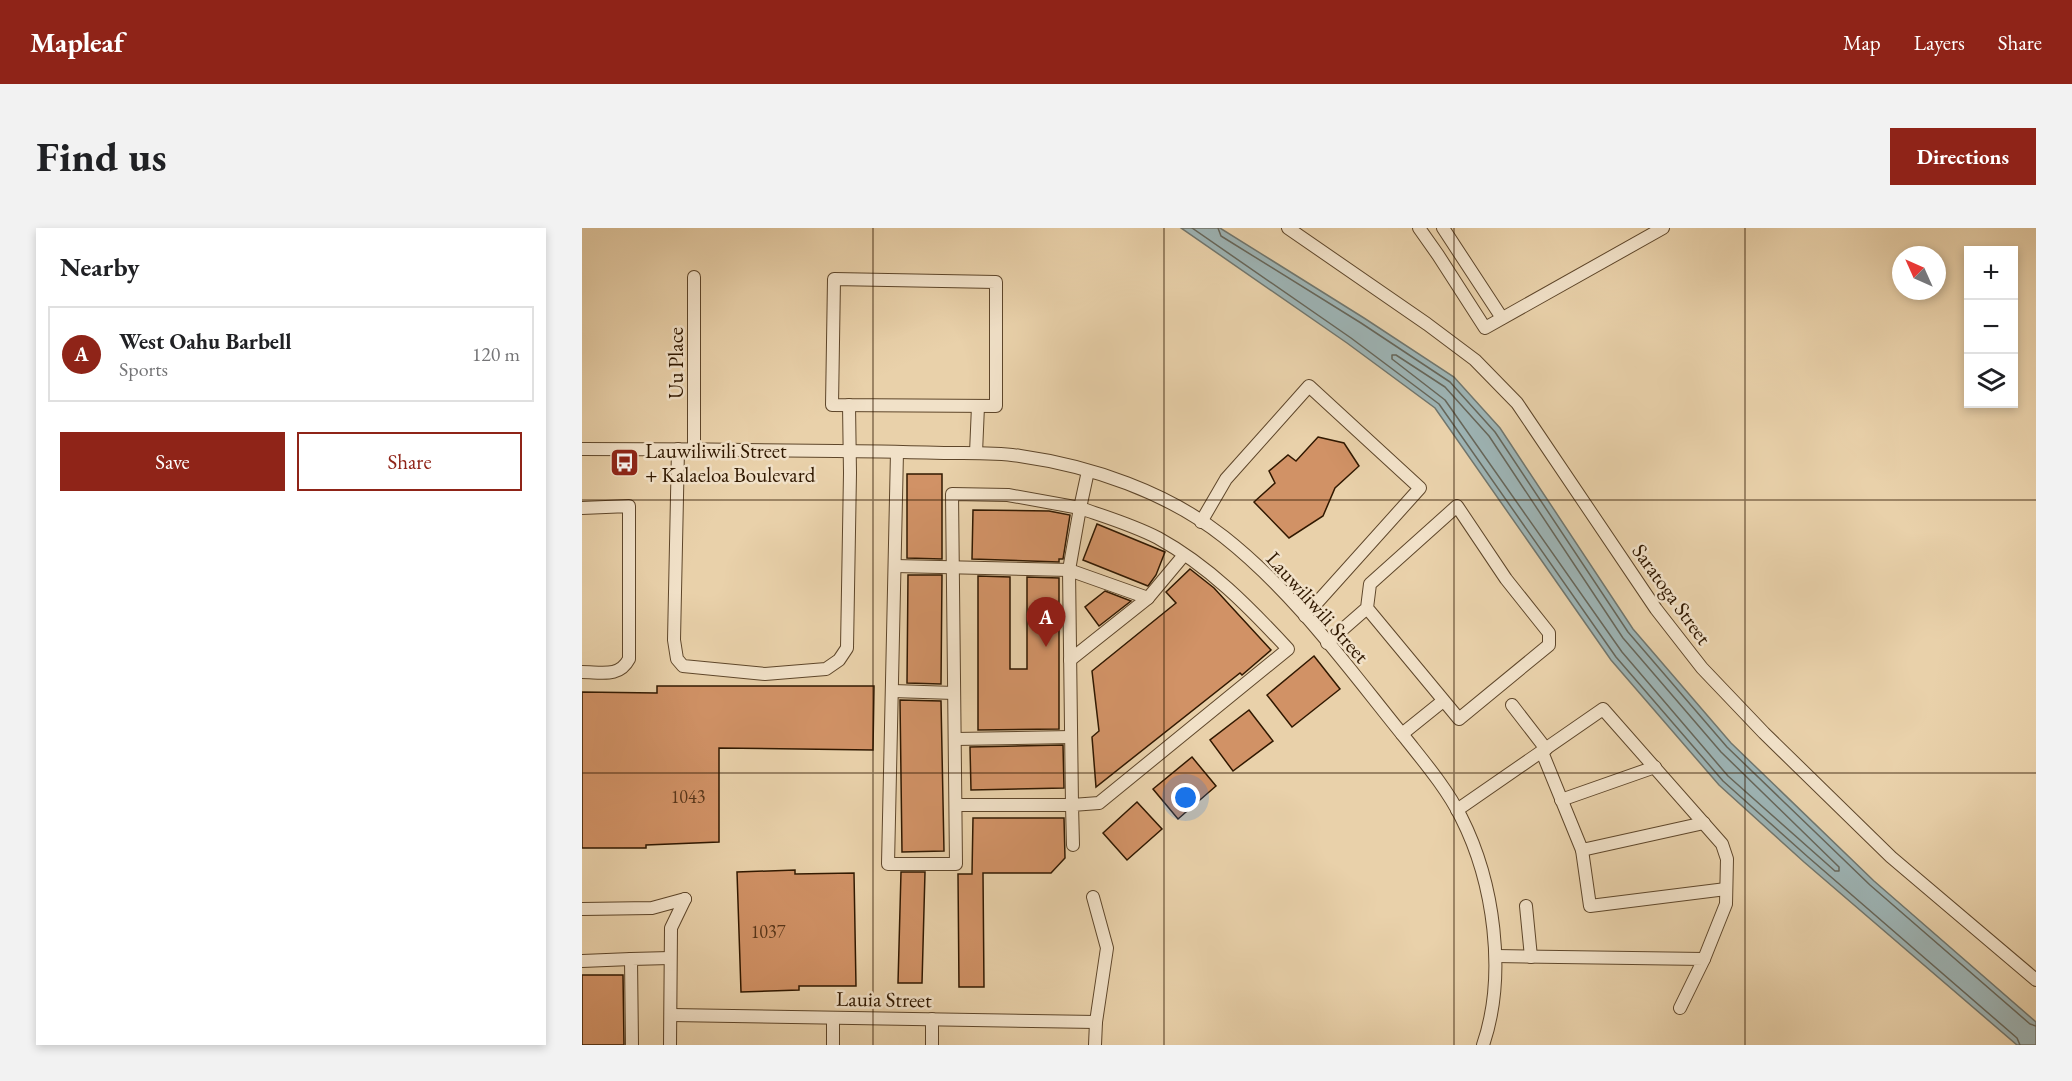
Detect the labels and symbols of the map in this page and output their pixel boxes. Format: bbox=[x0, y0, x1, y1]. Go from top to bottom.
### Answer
north arrow bbox=[1892, 246, 1946, 300]
street label: Uu Place bbox=[662, 327, 689, 399]
place label: Lauwiliwili Street + Kalaeloa Boulevard bbox=[645, 437, 816, 488]
bus stop icon: Lauwiliwili Street + Kalaeloa Boulevard bbox=[608, 446, 640, 478]
street label: Saratoga Street bbox=[1626, 538, 1718, 650]
street label: Lauwiliwili Street bbox=[1261, 545, 1376, 669]
pin: A bbox=[1026, 598, 1066, 647]
your location bbox=[1171, 783, 1200, 812]
house number: 1043 bbox=[671, 785, 705, 808]
house number: 1037 bbox=[751, 920, 786, 943]
street label: Lauia Street bbox=[836, 985, 932, 1013]

